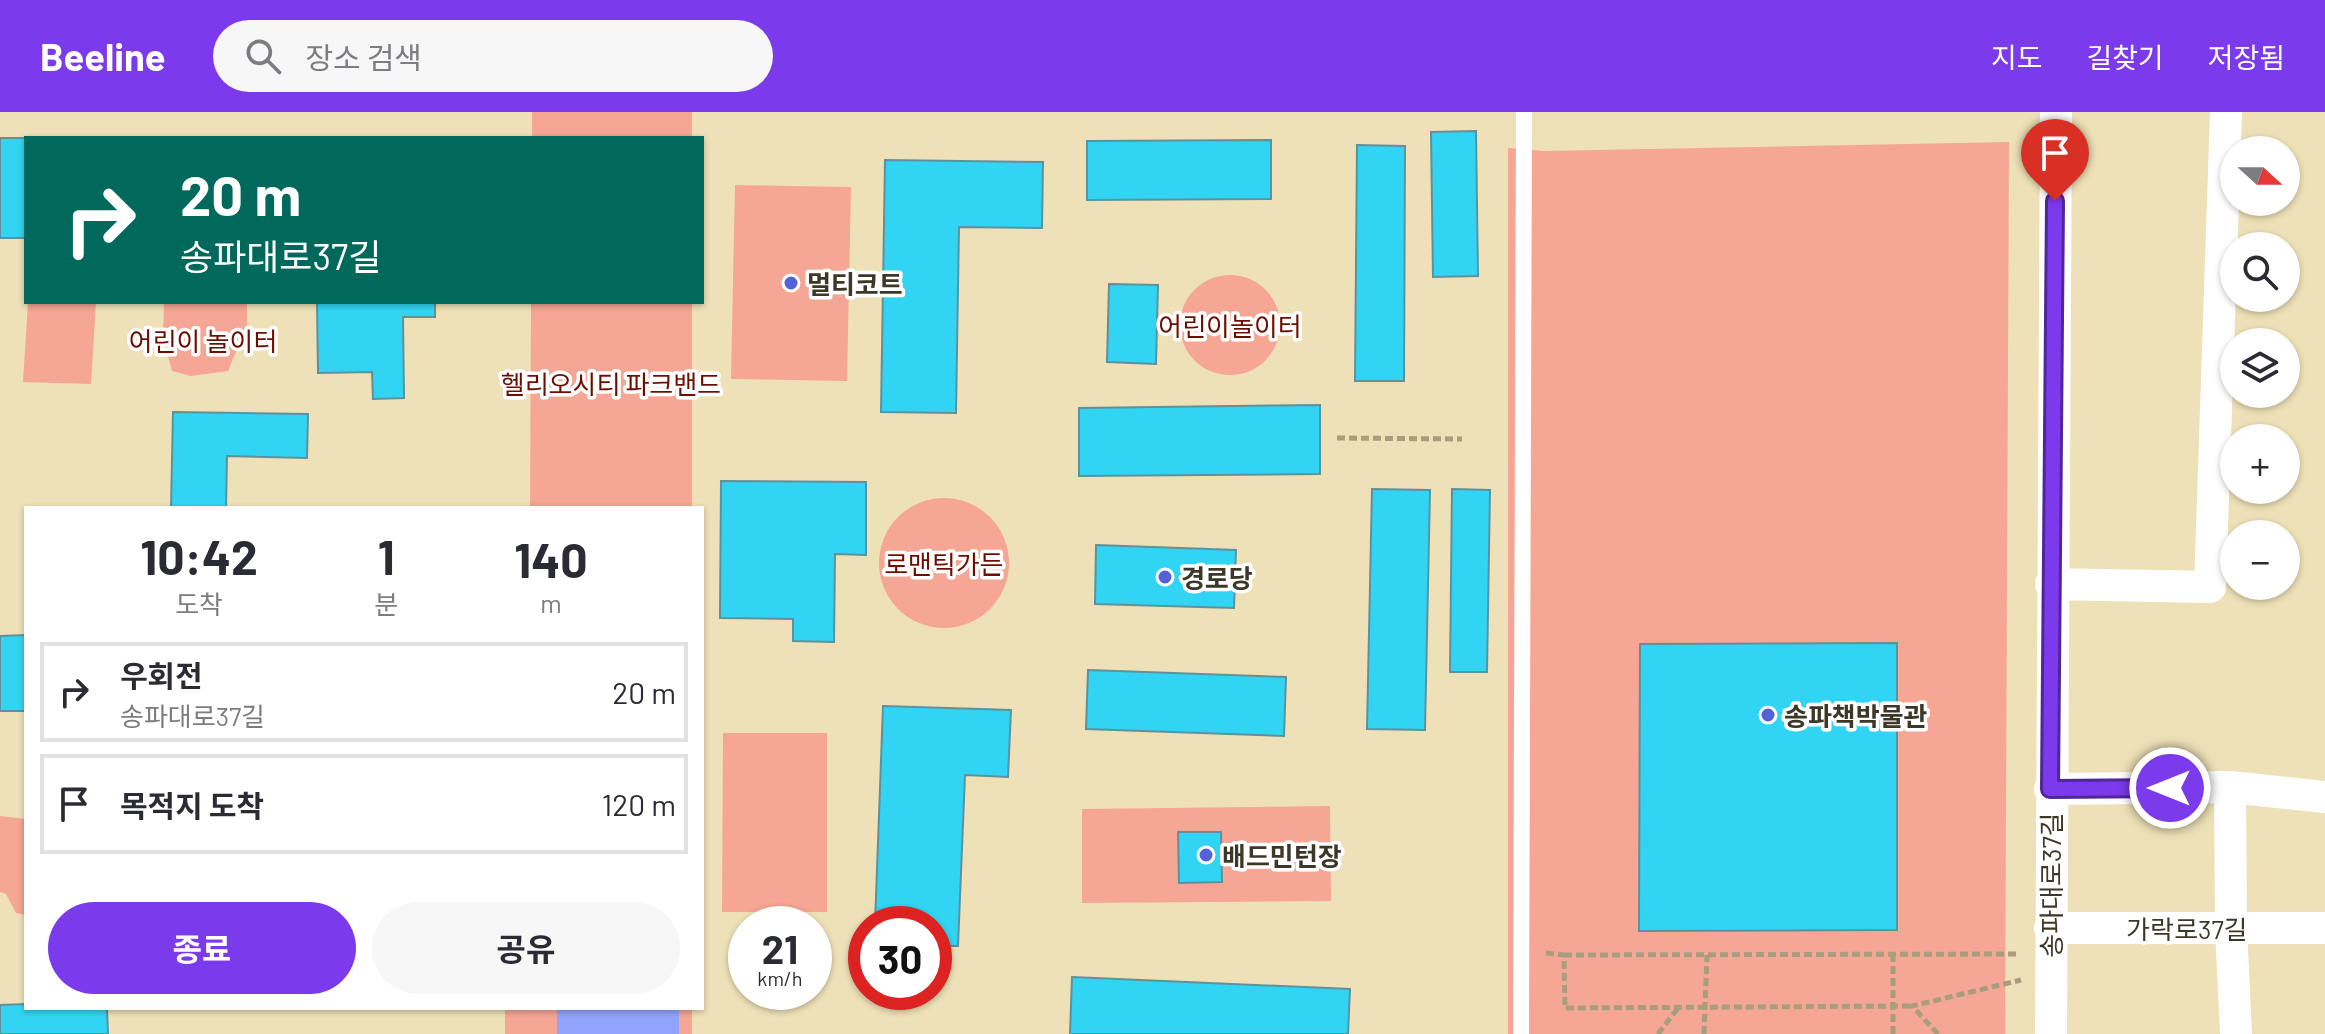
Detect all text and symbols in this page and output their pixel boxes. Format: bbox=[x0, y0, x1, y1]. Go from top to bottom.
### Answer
search box bbox=[213, 20, 773, 92]
text: Beeline bbox=[40, 33, 165, 79]
icon: search bbox=[241, 34, 285, 78]
text: 장소 검색 bbox=[305, 39, 422, 75]
text: 지도 bbox=[1991, 40, 2042, 74]
text: 길찾기 bbox=[2086, 40, 2164, 74]
text: 저장됨 bbox=[2208, 40, 2285, 74]
pin bbox=[2021, 119, 2089, 201]
icon: arrive bbox=[2033, 131, 2077, 175]
north arrow bbox=[2220, 136, 2300, 216]
map controls bbox=[2220, 136, 2300, 600]
text: 20 m bbox=[180, 160, 301, 227]
icon: right bbox=[48, 168, 152, 272]
button: search bbox=[2220, 232, 2300, 312]
text: 송파대로37길 bbox=[180, 234, 381, 277]
place label: 멀티코트 bbox=[807, 268, 903, 299]
marker: 멀티코트 bbox=[782, 274, 800, 292]
park label: 어린이놀이터 bbox=[1158, 310, 1302, 341]
park label: 어린이 놀이터 bbox=[129, 325, 277, 356]
button: layers bbox=[2220, 328, 2300, 408]
park label: 헬리오시티 파크밴드 bbox=[501, 368, 721, 399]
button: + bbox=[2220, 424, 2300, 504]
button: − bbox=[2220, 520, 2300, 600]
text: 10:42 bbox=[140, 527, 258, 585]
text: 1 bbox=[378, 527, 395, 585]
text: 140 bbox=[514, 530, 588, 588]
park label: 로맨틱가든 bbox=[884, 548, 1004, 579]
place label: 경로당 bbox=[1181, 562, 1253, 593]
marker: 경로당 bbox=[1156, 568, 1174, 586]
text: m bbox=[540, 587, 562, 618]
text: 도착 bbox=[175, 588, 223, 619]
text: 분 bbox=[374, 588, 398, 619]
text: 우회전 bbox=[120, 657, 203, 693]
icon: right bbox=[52, 670, 96, 714]
text: 20 m bbox=[612, 674, 676, 710]
text: 송파대로37길 bbox=[120, 700, 265, 731]
place label: 송파책박물관 bbox=[1784, 700, 1928, 731]
marker: 송파책박물관 bbox=[1759, 706, 1777, 724]
position arrow bbox=[2128, 746, 2212, 830]
icon: arrive bbox=[52, 782, 96, 826]
text: 120 m bbox=[602, 786, 676, 822]
text: 목적지 도착 bbox=[120, 787, 264, 823]
street label: 송파대로37길 bbox=[2035, 812, 2066, 958]
place label: 배드민턴장 bbox=[1222, 840, 1342, 871]
marker: 배드민턴장 bbox=[1197, 846, 1215, 864]
button: 종료 bbox=[48, 902, 356, 994]
button: 공유 bbox=[372, 902, 680, 994]
speed limit sign: 30 bbox=[848, 906, 952, 1010]
street label: 가락로37길 bbox=[2126, 913, 2248, 944]
text: 21 bbox=[762, 924, 798, 972]
text: km/h bbox=[757, 966, 803, 990]

